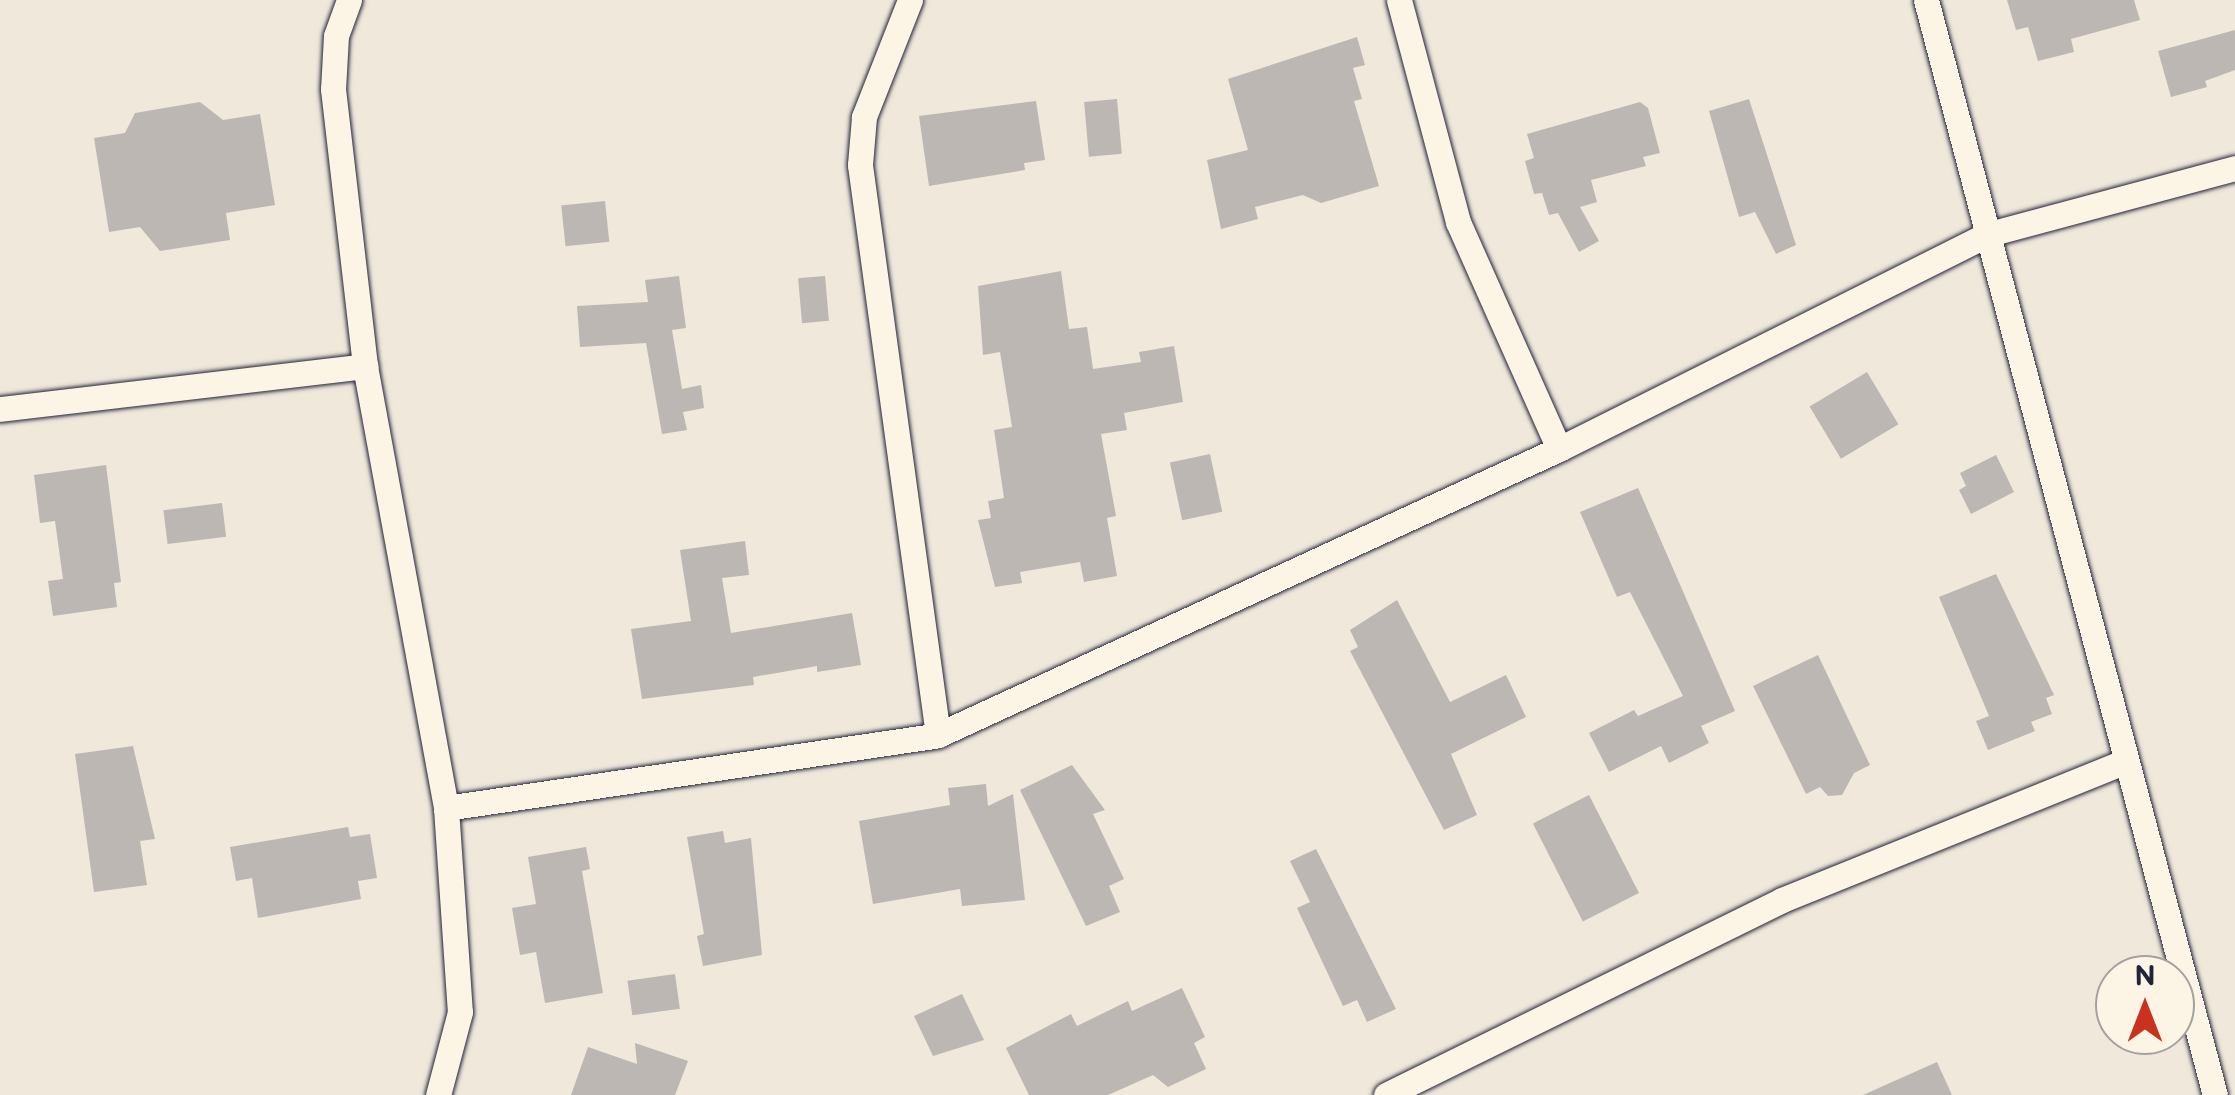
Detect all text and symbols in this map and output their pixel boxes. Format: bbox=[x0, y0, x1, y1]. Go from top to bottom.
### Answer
north arrow bbox=[2095, 955, 2195, 1055]
text: N bbox=[2134, 960, 2156, 993]

